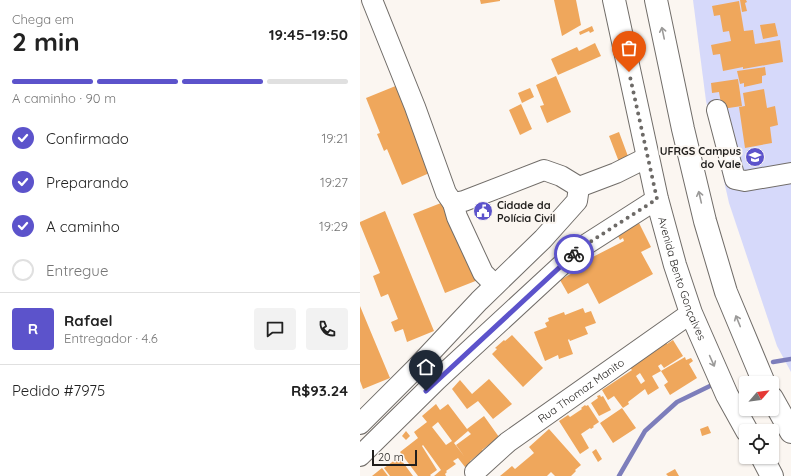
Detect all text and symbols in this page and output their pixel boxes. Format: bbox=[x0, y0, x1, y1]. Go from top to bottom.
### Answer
text: Chega em bbox=[12, 11, 74, 27]
text: 2 min bbox=[12, 25, 80, 58]
text: 19:45–19:50 bbox=[269, 25, 348, 44]
one-way arrow bbox=[659, 27, 667, 40]
pin bbox=[612, 31, 646, 72]
icon: bag bbox=[618, 37, 640, 59]
text: A caminho · 90 m bbox=[12, 90, 116, 106]
icon: check bbox=[12, 127, 34, 149]
text: Confirmado bbox=[46, 129, 129, 148]
text: 19:21 bbox=[321, 130, 348, 146]
place label: UFRGS Campus do Vale bbox=[660, 144, 741, 171]
school or university icon: UFRGS Campus do Vale bbox=[744, 146, 766, 168]
icon: check bbox=[12, 171, 34, 193]
text: Preparando bbox=[46, 173, 129, 192]
text: 19:27 bbox=[320, 174, 348, 190]
one-way arrow bbox=[695, 191, 703, 204]
place label: Cidade da Polícia Civil bbox=[497, 198, 556, 225]
public building icon: Cidade da Polícia Civil bbox=[472, 200, 494, 222]
icon: check bbox=[12, 215, 34, 237]
street label: Avenida Bento Gonçalves bbox=[655, 215, 709, 342]
text: A caminho bbox=[46, 217, 120, 236]
text: 19:29 bbox=[319, 218, 348, 234]
courier bbox=[554, 234, 594, 274]
icon: bike bbox=[563, 243, 585, 265]
text: Entregue bbox=[46, 261, 108, 280]
button: chat bbox=[254, 308, 296, 350]
button: phone bbox=[306, 308, 348, 350]
text: Rafael bbox=[64, 311, 113, 330]
one-way arrow bbox=[734, 316, 742, 328]
text: R bbox=[28, 319, 38, 338]
text: Entregador · 4.6 bbox=[64, 330, 158, 346]
pin bbox=[409, 350, 443, 391]
street label: Rua Thomaz Manito bbox=[535, 355, 627, 426]
one-way arrow bbox=[709, 355, 716, 367]
icon: home bbox=[415, 356, 437, 378]
north arrow bbox=[739, 376, 779, 416]
map controls bbox=[739, 376, 779, 464]
text: Pedido #7975 bbox=[12, 381, 105, 400]
text: R$93.24 bbox=[291, 381, 348, 400]
button: locate bbox=[739, 424, 779, 464]
scale bar bbox=[372, 448, 417, 467]
text: 20 m bbox=[378, 450, 404, 464]

